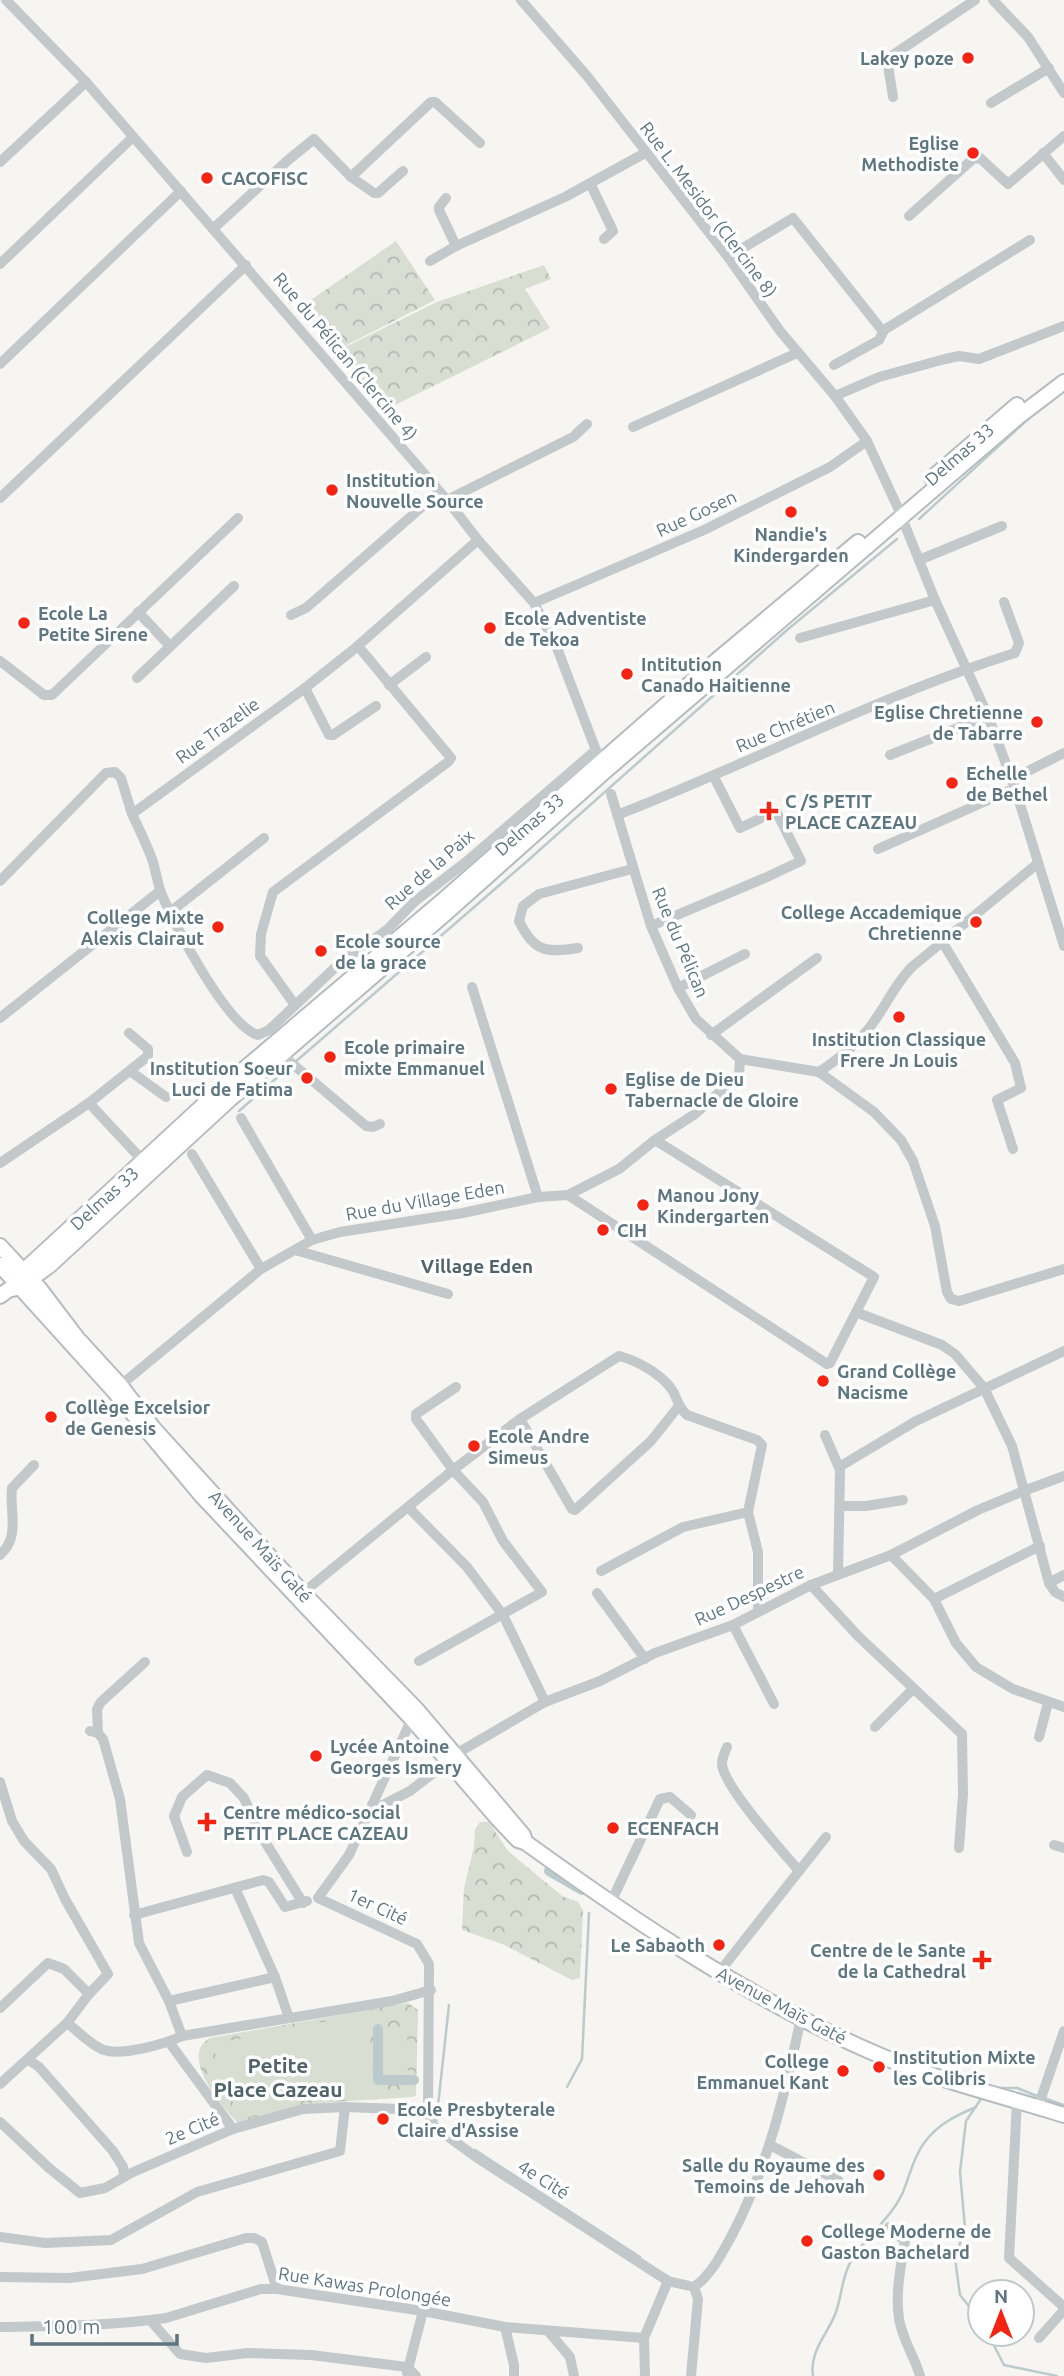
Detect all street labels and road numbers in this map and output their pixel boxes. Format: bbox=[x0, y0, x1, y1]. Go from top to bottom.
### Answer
street label: Rue L. Mesidor (Clercine 8) bbox=[636, 117, 781, 301]
street label: Rue du Pélican (Clercine 4) bbox=[269, 268, 422, 445]
street label: Delmas 33 bbox=[921, 419, 997, 489]
street label: Rue Gosen bbox=[653, 486, 739, 540]
street label: Rue Trazelie bbox=[171, 693, 263, 767]
street label: Rue Chrétien bbox=[733, 696, 837, 756]
street label: Delmas 33 bbox=[491, 789, 567, 859]
street label: Rue de la Paix bbox=[380, 825, 478, 913]
street label: Rue du Pélican bbox=[649, 884, 713, 1000]
street label: Delmas 33 bbox=[66, 1162, 142, 1234]
street label: Rue du Village Eden bbox=[344, 1176, 506, 1224]
street label: Avenue Maïs Gaté bbox=[205, 1486, 317, 1606]
street label: Rue Despestre bbox=[691, 1561, 807, 1629]
street label: 1er Cité bbox=[345, 1884, 411, 1928]
street label: Avenue Maïs Gaté bbox=[714, 1962, 850, 2048]
street label: 2e Cité bbox=[162, 2108, 222, 2148]
street label: 4e Cité bbox=[515, 2156, 573, 2202]
street label: Rue Kawas Prolongée bbox=[277, 2262, 453, 2310]

